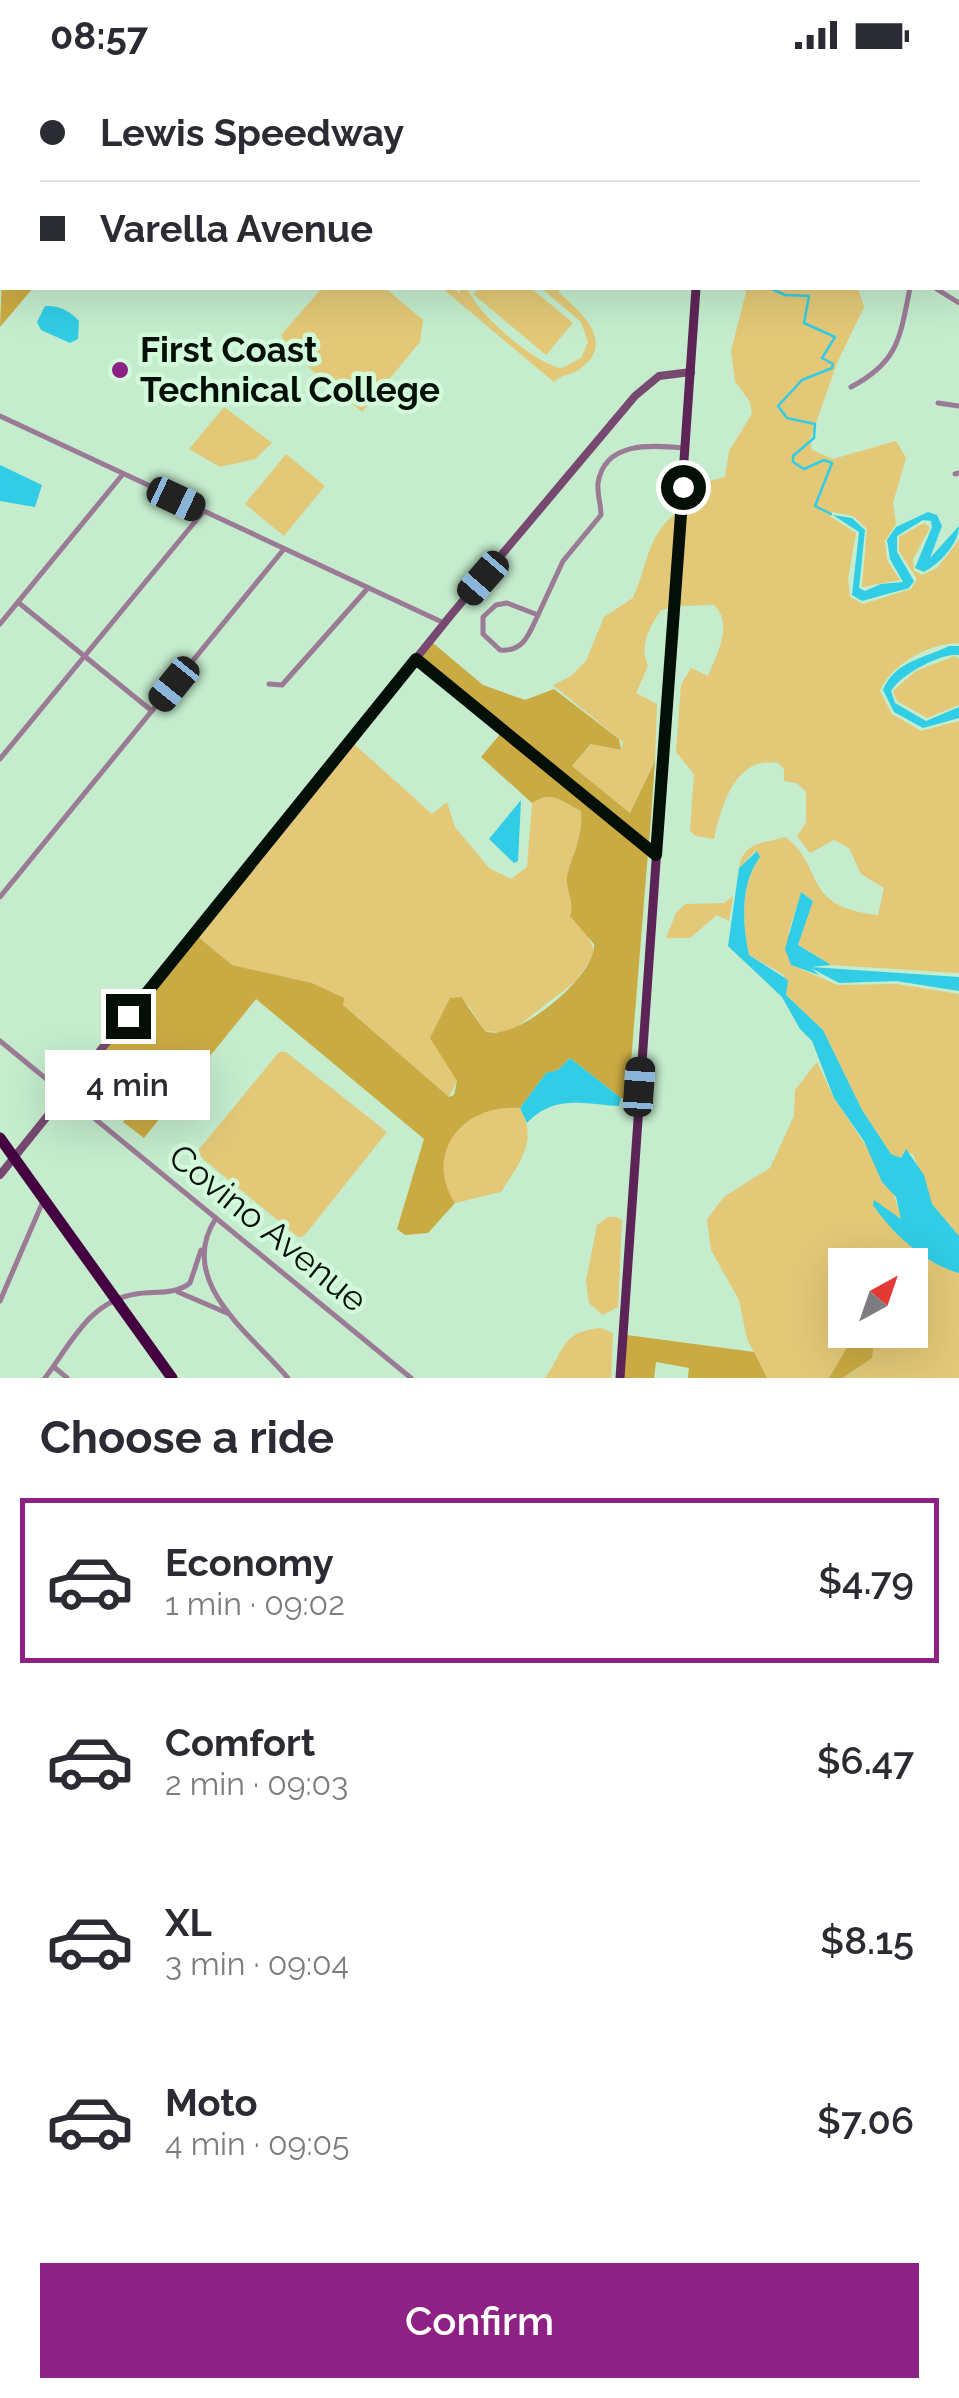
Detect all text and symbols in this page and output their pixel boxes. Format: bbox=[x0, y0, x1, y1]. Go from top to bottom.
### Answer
text: 08:57 bbox=[50, 13, 148, 58]
text: Lewis Speedway bbox=[100, 110, 404, 155]
text: Varella Avenue bbox=[100, 206, 373, 251]
place label: First Coast Technical College bbox=[140, 329, 440, 410]
marker: First Coast Technical College bbox=[109, 359, 131, 381]
route start bbox=[661, 465, 706, 510]
car bbox=[142, 473, 210, 525]
car bbox=[452, 546, 514, 610]
car bbox=[143, 651, 205, 717]
route end bbox=[106, 994, 151, 1039]
callout: 4 min bbox=[46, 1051, 210, 1121]
car bbox=[622, 1056, 656, 1118]
text: 4 min bbox=[86, 1066, 169, 1103]
street label: Covino Avenue bbox=[161, 1135, 375, 1320]
north arrow bbox=[828, 1248, 928, 1348]
map controls bbox=[828, 1248, 928, 1348]
text: Choose a ride bbox=[40, 1411, 334, 1464]
icon: car bbox=[45, 1536, 135, 1626]
text: Economy bbox=[165, 1540, 334, 1585]
text: $4.79 bbox=[818, 1558, 914, 1603]
text: 1 min · 09:02 bbox=[165, 1585, 345, 1622]
icon: car bbox=[45, 1716, 135, 1806]
text: Comfort bbox=[165, 1720, 315, 1765]
text: $6.47 bbox=[817, 1738, 914, 1783]
text: 2 min · 09:03 bbox=[165, 1765, 348, 1802]
icon: car bbox=[45, 1896, 135, 1986]
text: XL bbox=[165, 1900, 212, 1945]
text: $8.15 bbox=[820, 1918, 914, 1963]
text: 3 min · 09:04 bbox=[165, 1945, 349, 1982]
icon: car bbox=[45, 2076, 135, 2166]
text: Moto bbox=[165, 2080, 258, 2125]
text: $7.06 bbox=[817, 2098, 914, 2143]
text: 4 min · 09:05 bbox=[165, 2125, 349, 2162]
button: Confirm bbox=[40, 2263, 919, 2378]

